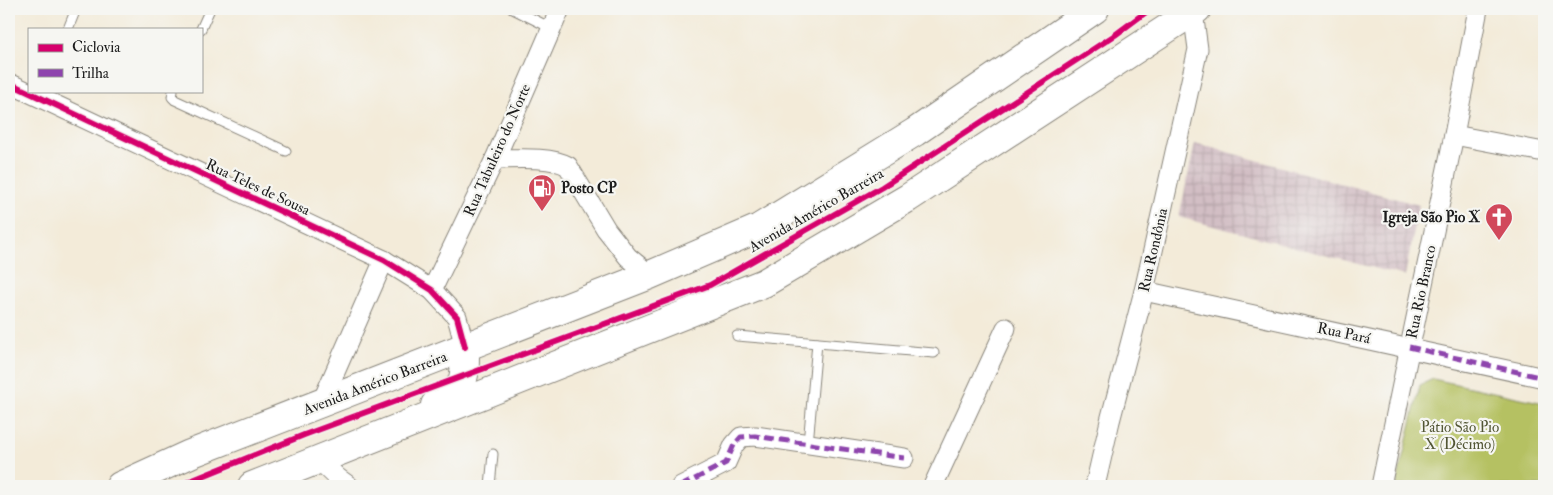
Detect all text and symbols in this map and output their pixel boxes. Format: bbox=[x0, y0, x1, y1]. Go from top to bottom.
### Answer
legend bbox=[28, 28, 202, 92]
text: Ciclovia bbox=[72, 38, 121, 57]
text: Trilha bbox=[72, 64, 110, 83]
street label: Rua Tabuleiro do Norte bbox=[460, 81, 535, 219]
street label: Rua Teles de Sousa bbox=[203, 155, 314, 220]
street label: Avenida Américo Barreira bbox=[745, 164, 888, 257]
fuel station icon: Posto CP bbox=[527, 173, 557, 212]
place label: Posto CP bbox=[561, 179, 617, 198]
church icon: Igreja São Pio X bbox=[1484, 202, 1514, 241]
street label: Rua Rondônia bbox=[1135, 205, 1173, 294]
place label: Igreja São Pio X bbox=[1382, 208, 1480, 228]
street label: Rua Rio Branco bbox=[1402, 244, 1441, 341]
street label: Rua Pará bbox=[1316, 319, 1373, 349]
street label: Avenida Américo Barreira bbox=[300, 347, 451, 420]
park label: Pátio São Pio X (Décimo) bbox=[1421, 418, 1499, 454]

